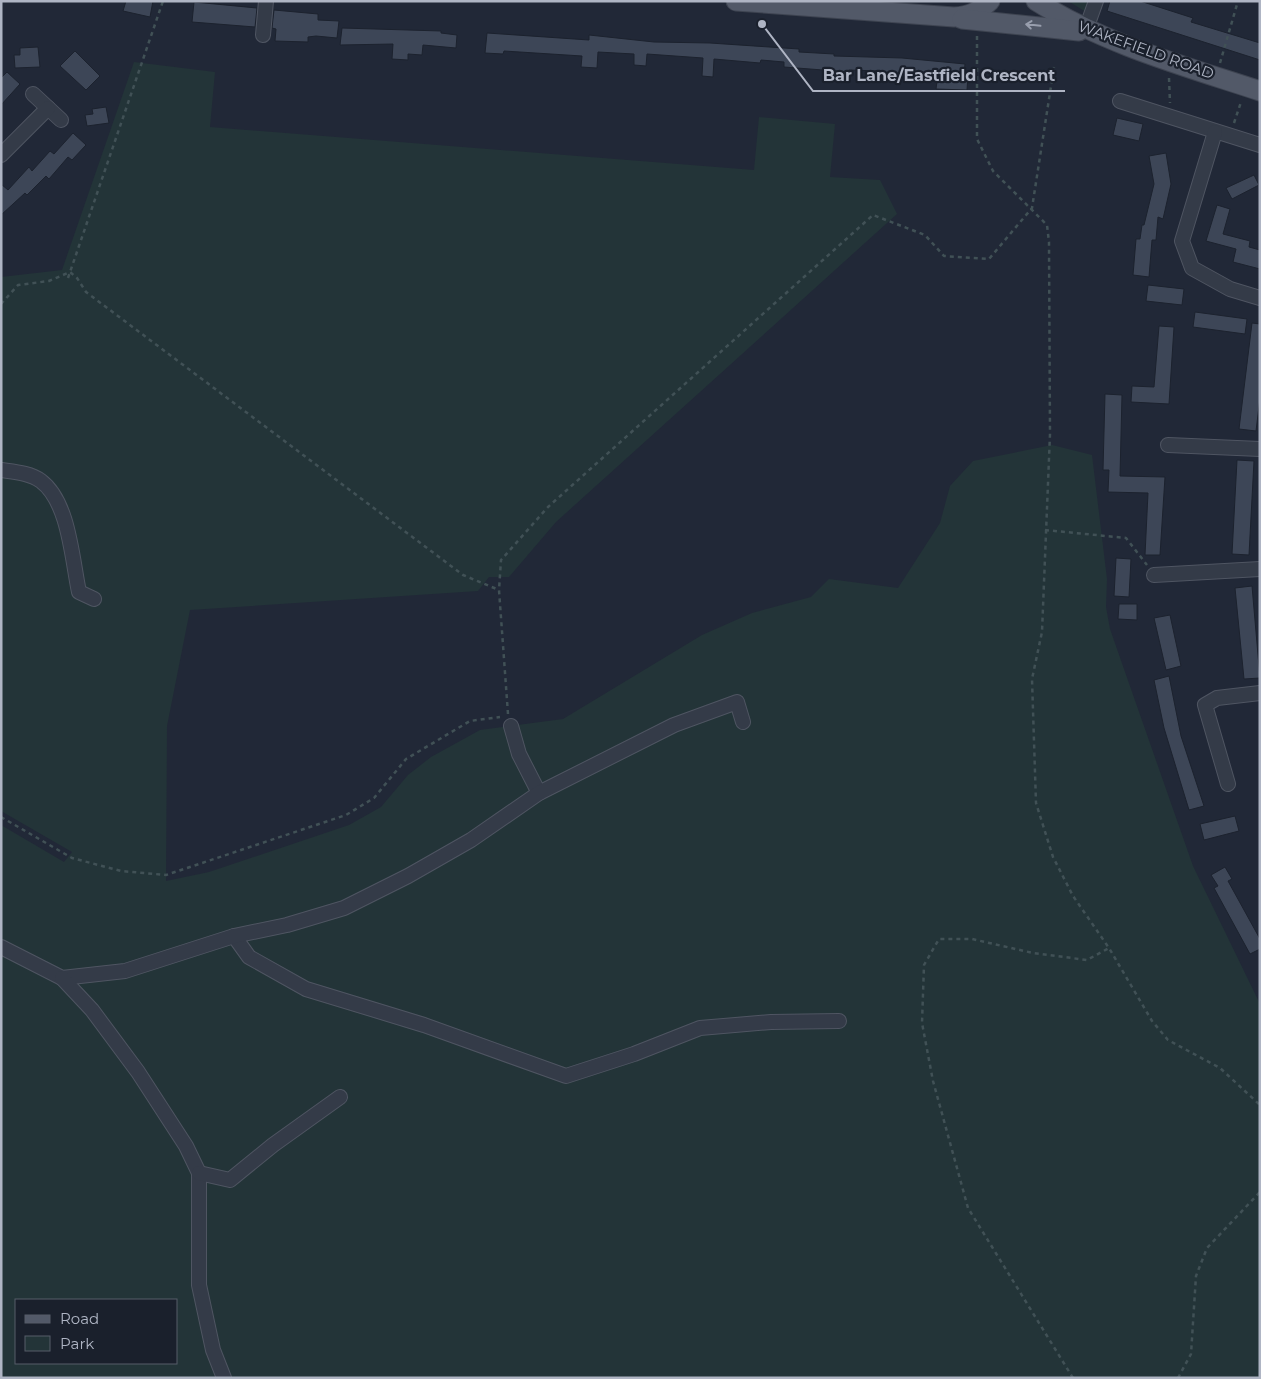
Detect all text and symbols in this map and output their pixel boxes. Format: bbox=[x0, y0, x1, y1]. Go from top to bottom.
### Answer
street label: WAKEFIELD ROAD bbox=[1076, 16, 1217, 83]
one-way arrow bbox=[1026, 21, 1042, 30]
callout: Bar Lane/Eastfield Crescent bbox=[813, 60, 1065, 91]
text: Bar Lane/Eastfield Crescent bbox=[823, 66, 1055, 85]
legend bbox=[15, 1299, 178, 1364]
text: Road bbox=[60, 1309, 99, 1328]
text: Park bbox=[60, 1334, 94, 1353]

